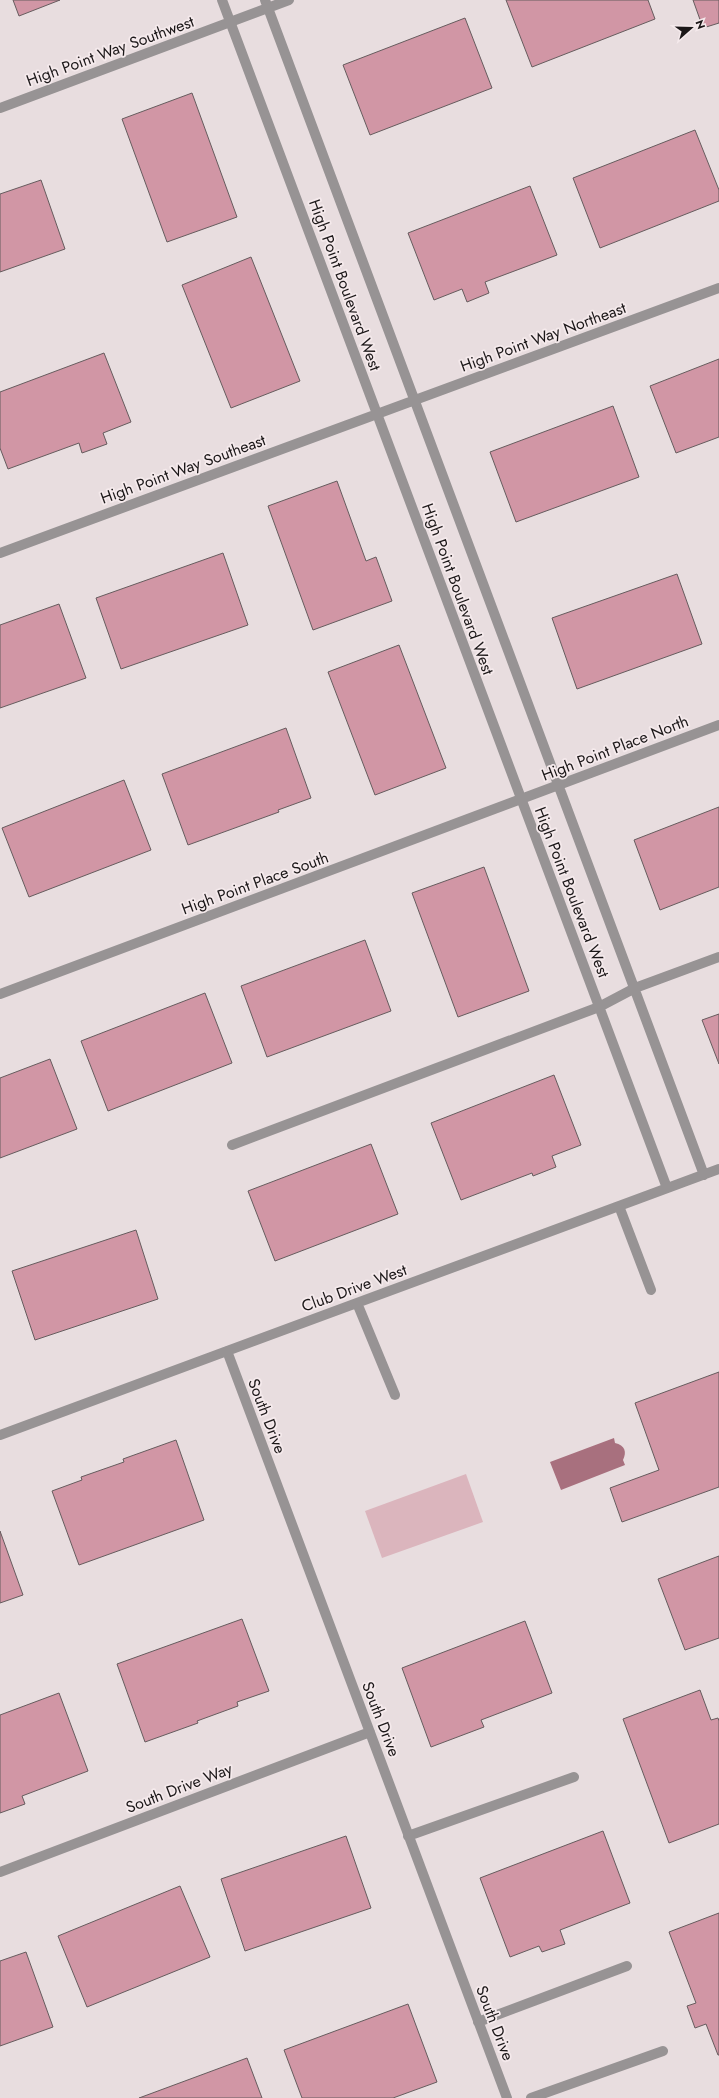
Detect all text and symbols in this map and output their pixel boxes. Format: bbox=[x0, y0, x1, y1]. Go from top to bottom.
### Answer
north arrow bbox=[671, 8, 711, 48]
street label: High Point Way Southwest bbox=[23, 10, 197, 92]
text: N bbox=[691, 18, 709, 31]
street label: High Point Boulevard West bbox=[303, 196, 387, 374]
street label: High Point Way Northeast bbox=[457, 296, 629, 378]
street label: High Point Way Southeast bbox=[97, 428, 269, 510]
street label: High Point Boulevard West bbox=[416, 500, 500, 678]
street label: High Point Place North bbox=[538, 709, 692, 787]
street label: High Point Boulevard West bbox=[529, 803, 615, 981]
street label: High Point Place South bbox=[178, 846, 332, 920]
street label: Club Drive West bbox=[298, 1258, 410, 1318]
street label: South Drive bbox=[242, 1375, 292, 1457]
street label: South Drive bbox=[356, 1678, 406, 1760]
street label: South Drive Way bbox=[122, 1757, 236, 1819]
street label: South Drive bbox=[470, 1982, 520, 2064]

